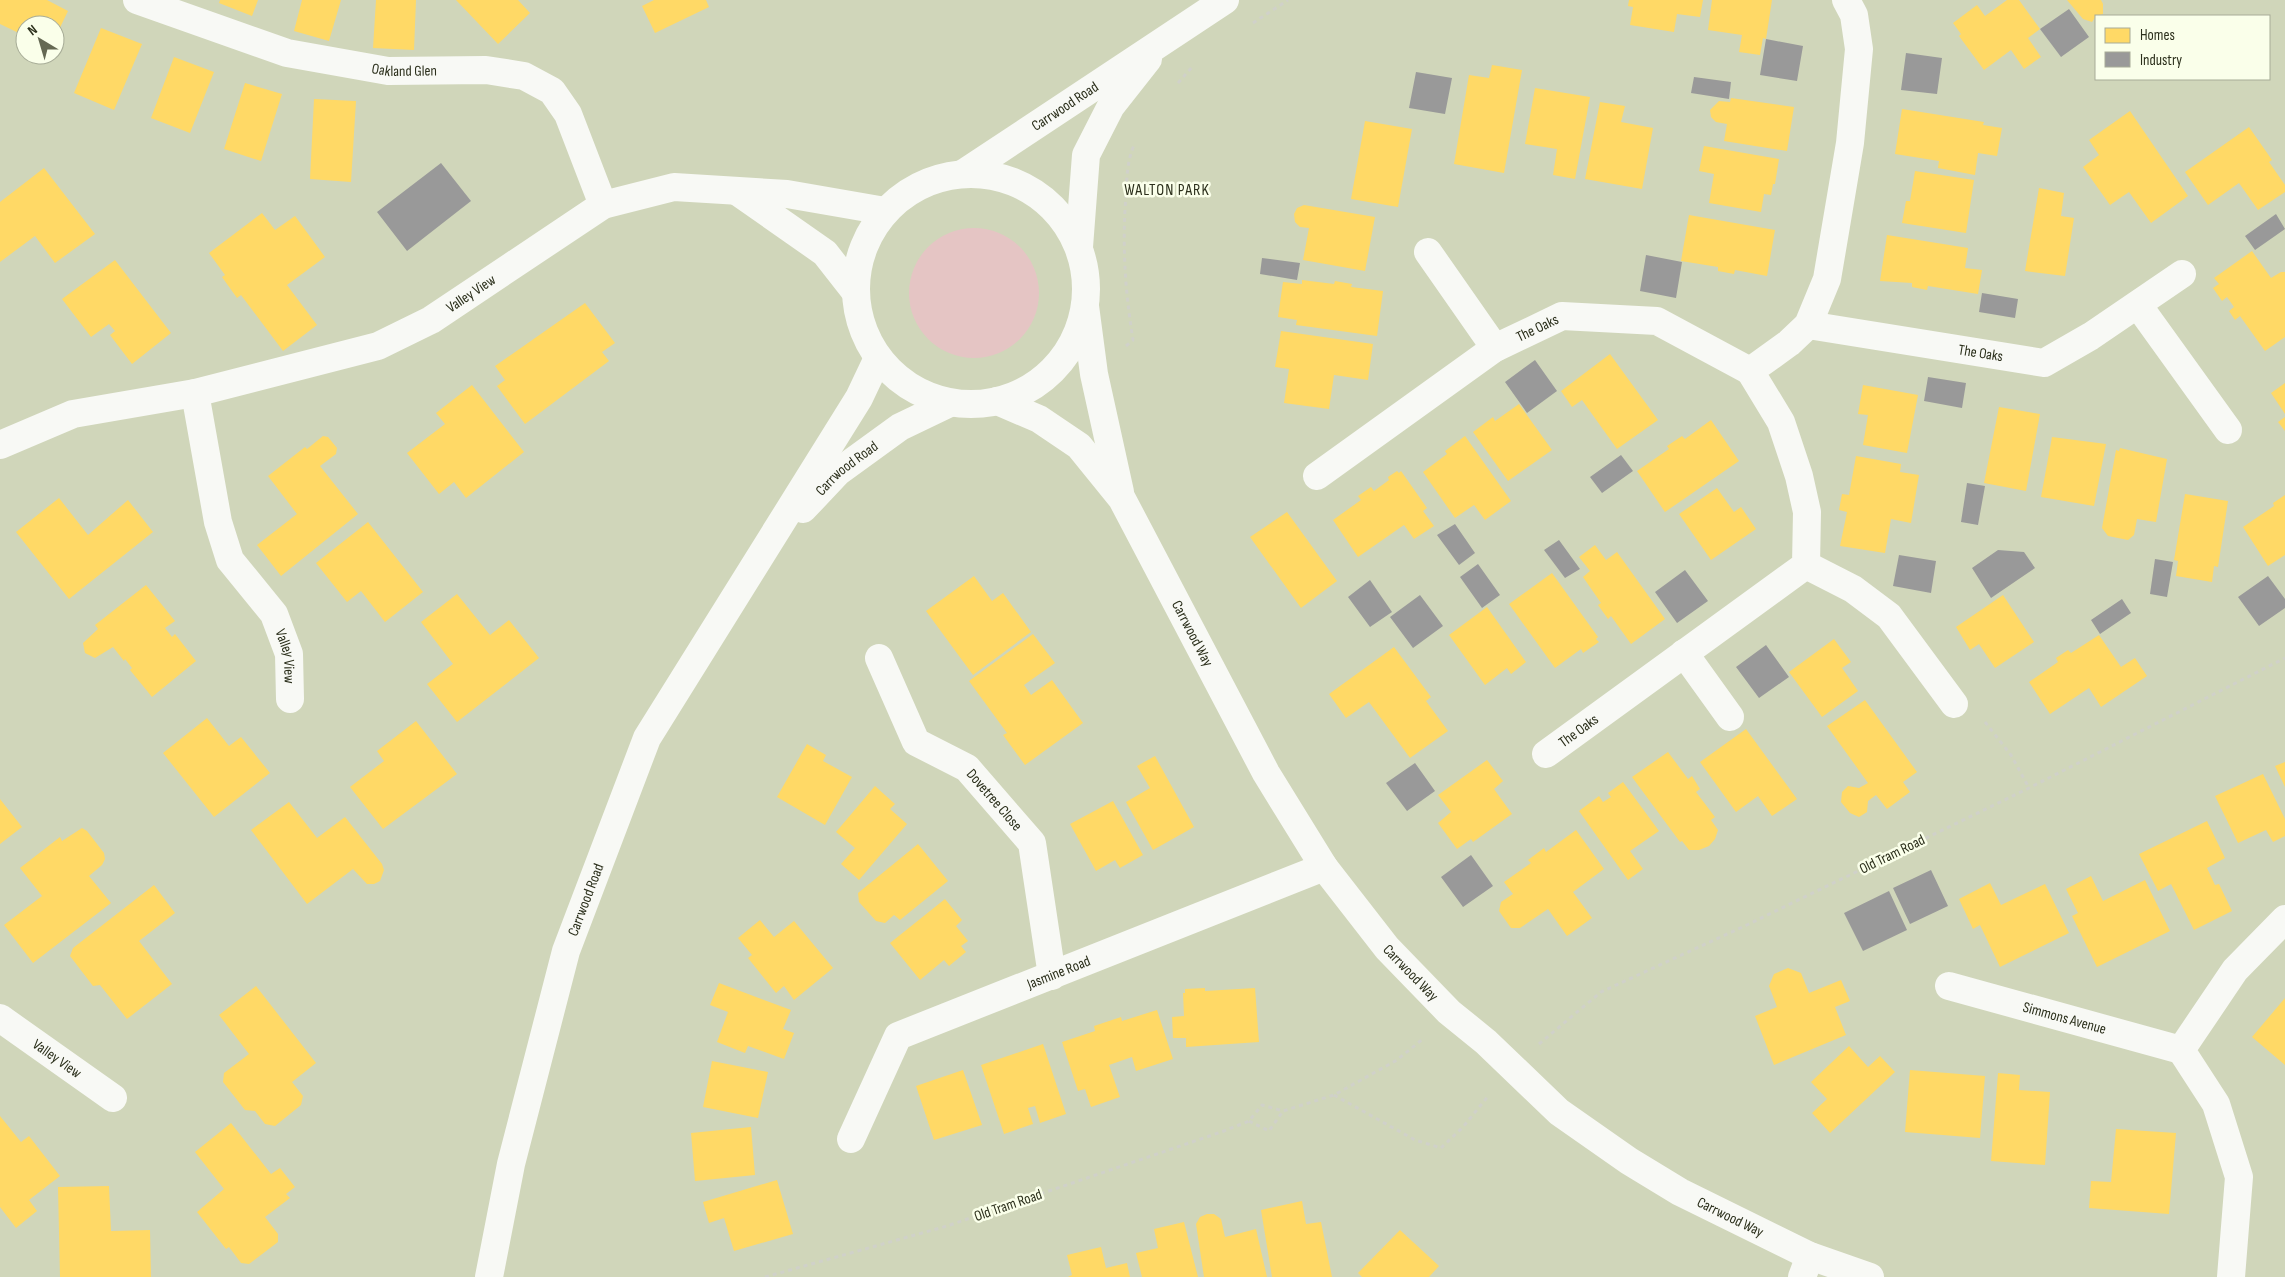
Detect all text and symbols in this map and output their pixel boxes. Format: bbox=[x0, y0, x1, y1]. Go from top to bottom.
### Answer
north arrow bbox=[15, 15, 65, 65]
legend bbox=[2095, 15, 2270, 80]
text: N bbox=[24, 21, 40, 39]
text: Homes bbox=[2140, 26, 2175, 45]
text: Industry bbox=[2140, 51, 2182, 70]
street label: Oakland Glen bbox=[370, 59, 437, 81]
street label: Carrwood Road bbox=[1028, 78, 1102, 136]
district label: WALTON PARK bbox=[1124, 181, 1210, 200]
street label: Valley View bbox=[443, 270, 500, 317]
street label: The Oaks bbox=[1513, 310, 1562, 347]
street label: The Oaks bbox=[1957, 340, 2004, 366]
street label: Carrwood Road bbox=[812, 437, 882, 500]
street label: Carrwood Way bbox=[1167, 597, 1217, 670]
street label: Valley View bbox=[270, 626, 299, 684]
street label: The Oaks bbox=[1555, 710, 1602, 752]
street label: Dovetree Close bbox=[962, 765, 1026, 835]
street label: Old Tram Road bbox=[1856, 830, 1928, 878]
street label: Carrwood Road bbox=[564, 861, 608, 939]
street label: Carrwood Way bbox=[1379, 940, 1442, 1006]
street label: Jasmine Road bbox=[1023, 952, 1093, 994]
street label: Simmons Avenue bbox=[2021, 998, 2108, 1039]
street label: Valley View bbox=[29, 1035, 86, 1083]
street label: Old Tram Road bbox=[972, 1185, 1045, 1226]
street label: Carrwood Way bbox=[1694, 1193, 1767, 1242]

